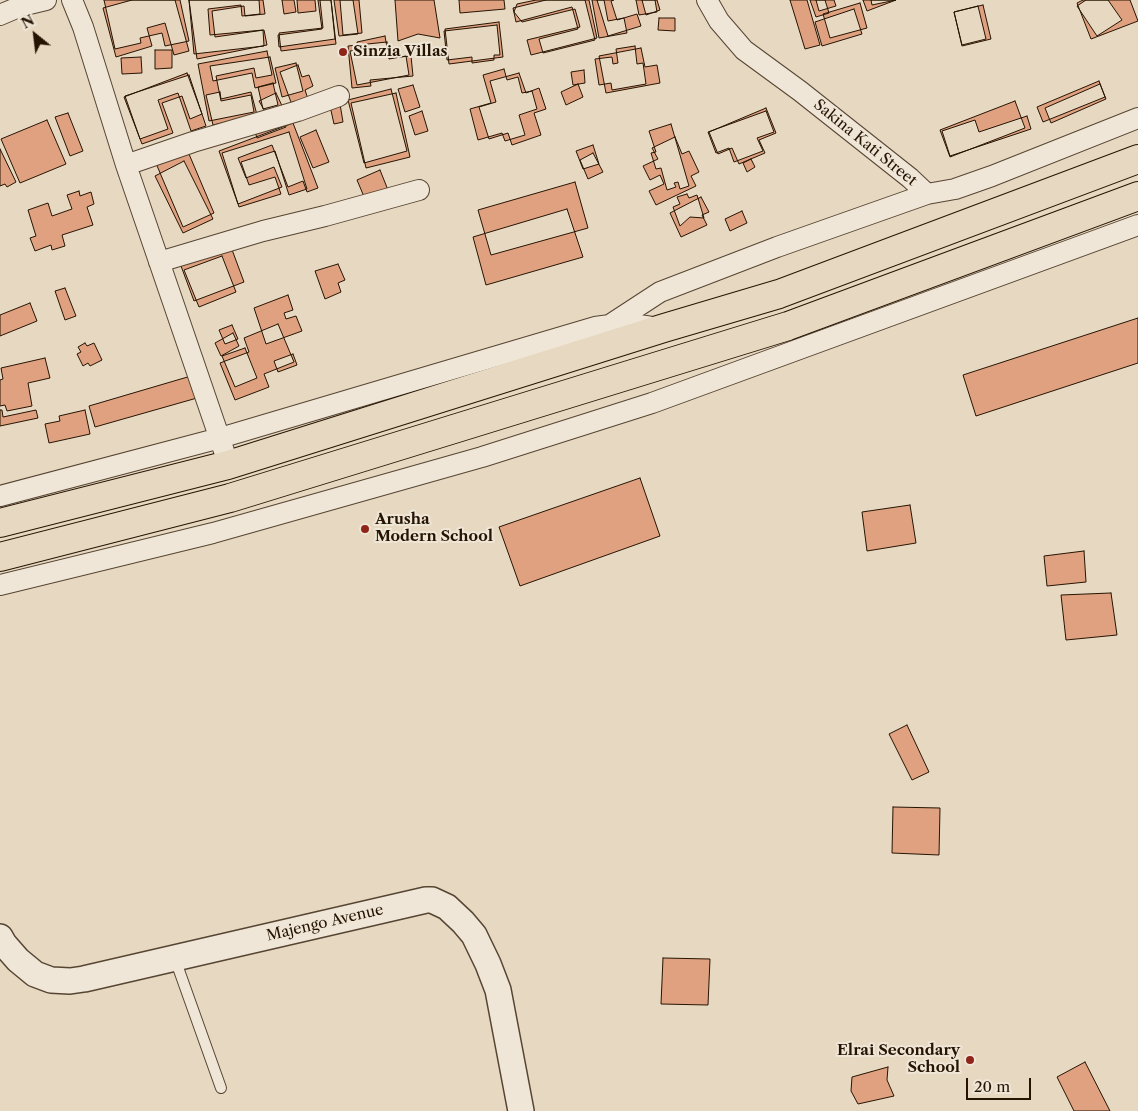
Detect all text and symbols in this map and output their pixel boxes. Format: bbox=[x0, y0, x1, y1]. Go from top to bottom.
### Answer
north arrow bbox=[10, 10, 60, 60]
text: N bbox=[18, 11, 37, 33]
place label: Sinzia Villas bbox=[353, 43, 448, 61]
marker: Sinzia Villas bbox=[337, 46, 349, 58]
street label: Sakina Kati Street bbox=[810, 96, 920, 190]
place label: Arusha Modern School bbox=[375, 511, 493, 546]
marker: Arusha Modern School bbox=[359, 523, 371, 535]
street label: Majengo Avenue bbox=[265, 901, 385, 945]
place label: Elrai Secondary School bbox=[837, 1042, 960, 1077]
marker: Elrai Secondary School bbox=[964, 1054, 976, 1066]
scale bar bbox=[968, 1068, 1033, 1100]
text: 20 m bbox=[974, 1077, 1010, 1096]

